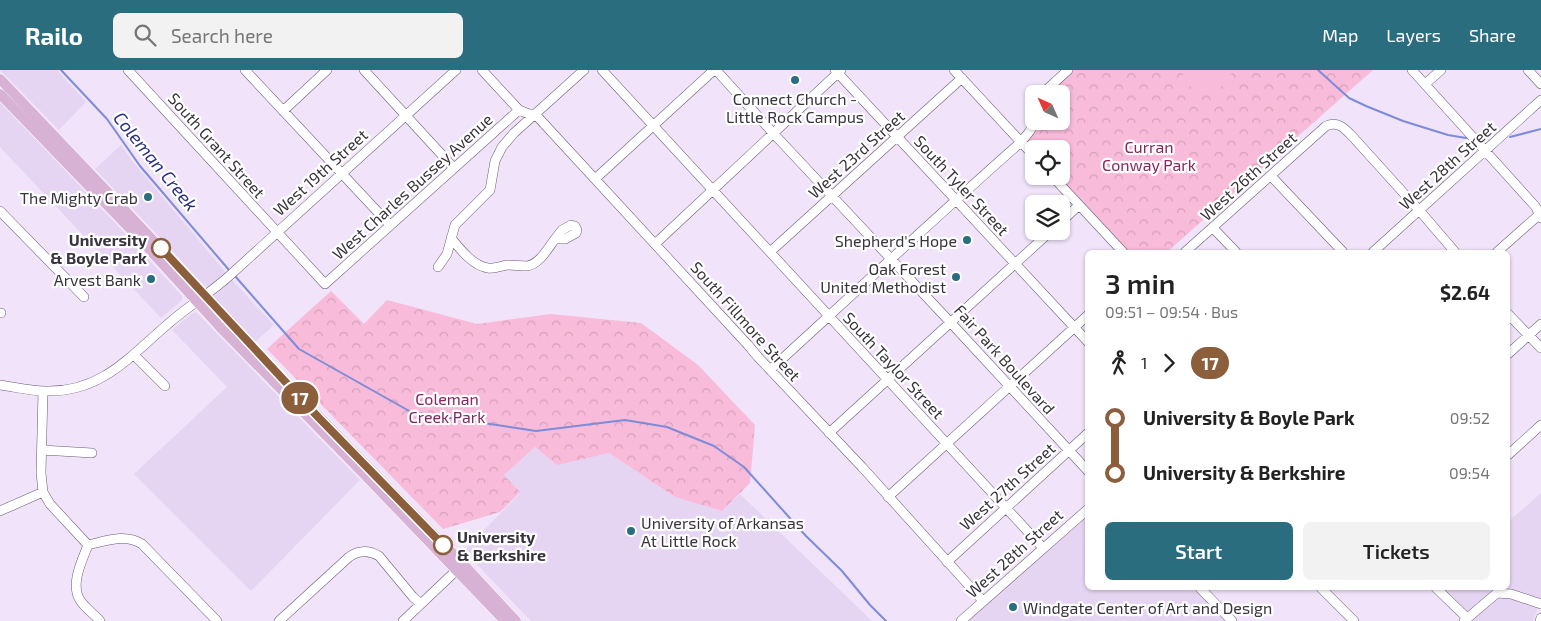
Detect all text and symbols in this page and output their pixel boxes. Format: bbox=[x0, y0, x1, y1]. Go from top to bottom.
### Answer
search box bbox=[113, 13, 463, 58]
text: Railo bbox=[25, 21, 83, 50]
icon: search bbox=[131, 21, 159, 49]
text: Search here bbox=[171, 24, 273, 47]
text: Map bbox=[1322, 24, 1358, 46]
text: Layers bbox=[1386, 24, 1441, 46]
text: Share bbox=[1469, 24, 1516, 46]
marker: Connect Church - Little Rock Campus bbox=[789, 74, 801, 86]
north arrow bbox=[1025, 85, 1070, 130]
map controls bbox=[1025, 85, 1070, 240]
street label: South Grant Street bbox=[165, 89, 269, 201]
place label: Connect Church - Little Rock Campus bbox=[726, 89, 864, 126]
street label: West 23rd Street bbox=[804, 106, 908, 202]
water label: Coleman Creek bbox=[109, 107, 203, 215]
street label: West Charles Bussey Avenue bbox=[328, 109, 496, 263]
street label: West 28th Street bbox=[1395, 117, 1499, 213]
street label: West 19th Street bbox=[269, 125, 371, 219]
street label: West 26th Street bbox=[1196, 128, 1300, 224]
street label: South Tyler Street bbox=[911, 131, 1013, 239]
park label: Curran Conway Park bbox=[1102, 137, 1196, 174]
button: locate bbox=[1025, 140, 1070, 185]
place label: The Mighty Crab bbox=[20, 188, 138, 207]
marker: The Mighty Crab bbox=[142, 191, 154, 203]
button: layers bbox=[1025, 195, 1070, 240]
place label: University & Boyle Park bbox=[50, 230, 147, 268]
place label: Shepherd's Hope bbox=[835, 231, 957, 250]
marker: Shepherd's Hope bbox=[961, 234, 973, 246]
marker: University & Boyle Park bbox=[151, 238, 171, 258]
street label: South Fillmore Street bbox=[687, 257, 805, 385]
place label: Oak Forest United Methodist bbox=[820, 259, 946, 296]
text: 3 min bbox=[1105, 266, 1175, 300]
place label: Arvest Bank bbox=[54, 270, 141, 289]
marker: Oak Forest United Methodist bbox=[950, 271, 962, 283]
marker: Arvest Bank bbox=[145, 273, 157, 285]
text: $2.64 bbox=[1440, 281, 1490, 304]
street label: Fair Park Boulevard bbox=[951, 300, 1059, 418]
text: 09:51 – 09:54 · Bus bbox=[1105, 302, 1238, 321]
street label: South Taylor Street bbox=[840, 308, 948, 422]
icon: walk bbox=[1105, 349, 1133, 377]
icon: forward bbox=[1155, 349, 1183, 377]
text: 17 bbox=[1201, 352, 1219, 374]
text: 1 bbox=[1141, 353, 1147, 372]
line badge: 17 bbox=[278, 382, 322, 414]
text: 17 bbox=[291, 387, 309, 409]
park label: Coleman Creek Park bbox=[409, 389, 485, 426]
text: University & Boyle Park bbox=[1143, 406, 1355, 429]
text: 09:52 bbox=[1450, 408, 1490, 427]
street label: West 27th Street bbox=[955, 438, 1059, 534]
text: University & Berkshire bbox=[1143, 461, 1345, 484]
text: 09:54 bbox=[1449, 463, 1490, 482]
street label: West 28th Street bbox=[962, 505, 1066, 601]
place label: University of Arkansas At Little Rock bbox=[641, 513, 804, 550]
button: Start bbox=[1105, 522, 1293, 580]
button: Tickets bbox=[1303, 522, 1490, 580]
marker: University of Arkansas At Little Rock bbox=[625, 525, 637, 537]
place label: University & Berkshire bbox=[457, 527, 546, 564]
marker: University & Berkshire bbox=[433, 535, 453, 555]
place label: Windgate Center of Art and Design bbox=[1023, 598, 1272, 617]
marker: Windgate Center of Art and Design bbox=[1007, 601, 1019, 613]

